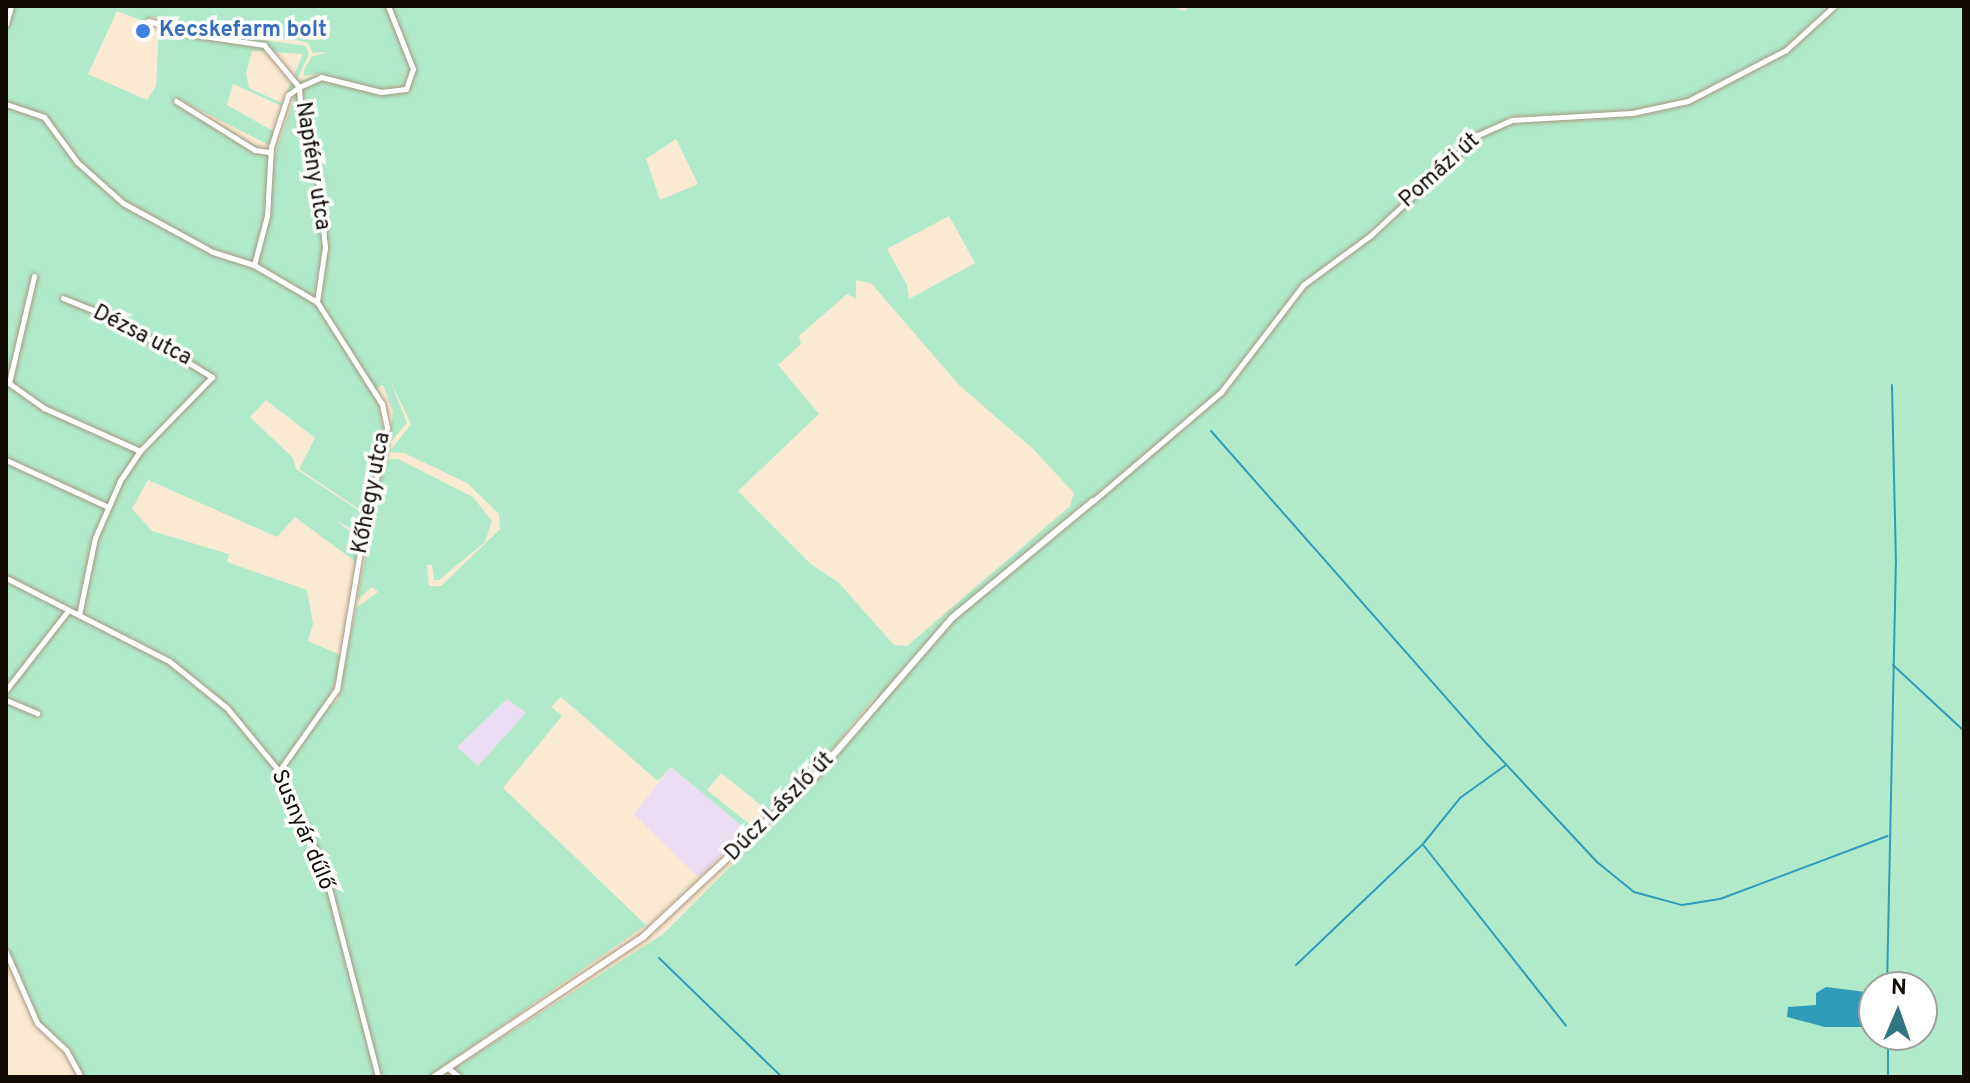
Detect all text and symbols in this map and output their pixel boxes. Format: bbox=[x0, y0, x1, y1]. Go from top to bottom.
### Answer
place label: Kecskefarm bolt bbox=[159, 18, 327, 44]
marker: Kecskefarm bolt bbox=[134, 22, 152, 40]
street label: Napfény utca bbox=[289, 100, 335, 232]
street label: Pomázi út bbox=[1394, 128, 1486, 214]
street label: Dézsa utca bbox=[88, 300, 196, 372]
street label: Kőhegy utca bbox=[347, 430, 397, 556]
street label: Dúcz László út bbox=[720, 747, 840, 867]
street label: Susnyár dűlő bbox=[265, 766, 339, 894]
north arrow bbox=[1858, 971, 1938, 1051]
text: N bbox=[1890, 975, 1907, 1002]

